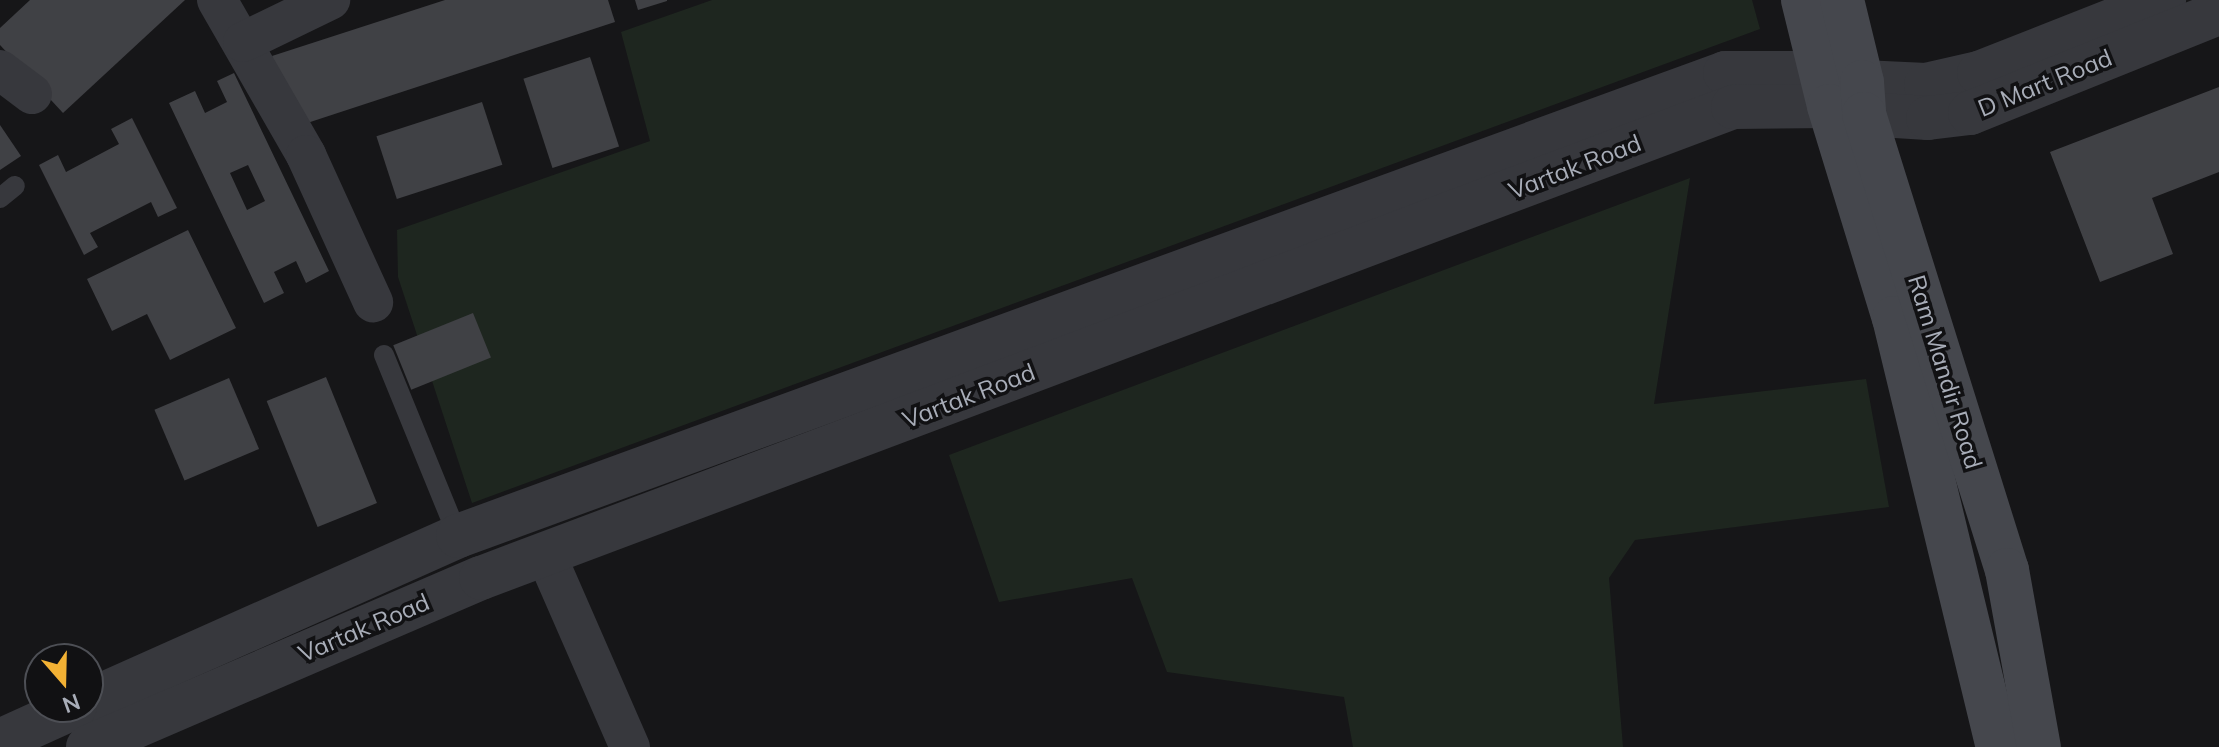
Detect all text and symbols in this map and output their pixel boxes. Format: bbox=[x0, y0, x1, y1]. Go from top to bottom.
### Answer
street label: D Mart Road bbox=[1974, 43, 2116, 123]
street label: Vartak Road bbox=[1505, 129, 1645, 205]
street label: Ram Mandir Road bbox=[1902, 272, 1988, 472]
street label: Vartak Road bbox=[899, 358, 1039, 434]
street label: Vartak Road bbox=[294, 588, 434, 668]
north arrow bbox=[24, 643, 104, 723]
text: N bbox=[59, 688, 84, 720]

